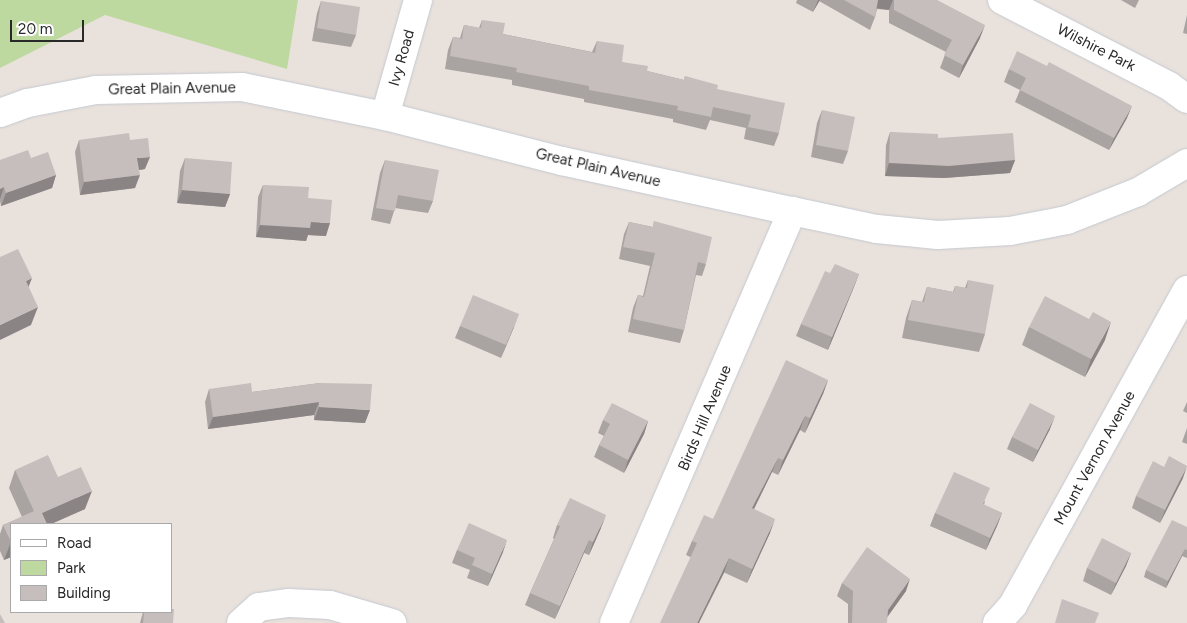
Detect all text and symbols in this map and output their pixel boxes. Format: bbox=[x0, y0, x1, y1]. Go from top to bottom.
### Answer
scale bar bbox=[12, 10, 86, 42]
text: 20 m bbox=[18, 20, 52, 38]
street label: Wilshire Park bbox=[1054, 21, 1138, 75]
street label: Ivy Road bbox=[385, 28, 419, 88]
street label: Great Plain Avenue bbox=[108, 79, 236, 99]
street label: Great Plain Avenue bbox=[534, 145, 662, 191]
street label: Birds Hill Avenue bbox=[675, 362, 735, 474]
street label: Mount Vernon Avenue bbox=[1051, 388, 1139, 528]
legend bbox=[10, 523, 172, 613]
text: Road bbox=[57, 534, 92, 552]
text: Park bbox=[57, 559, 86, 577]
text: Building bbox=[57, 584, 111, 602]

